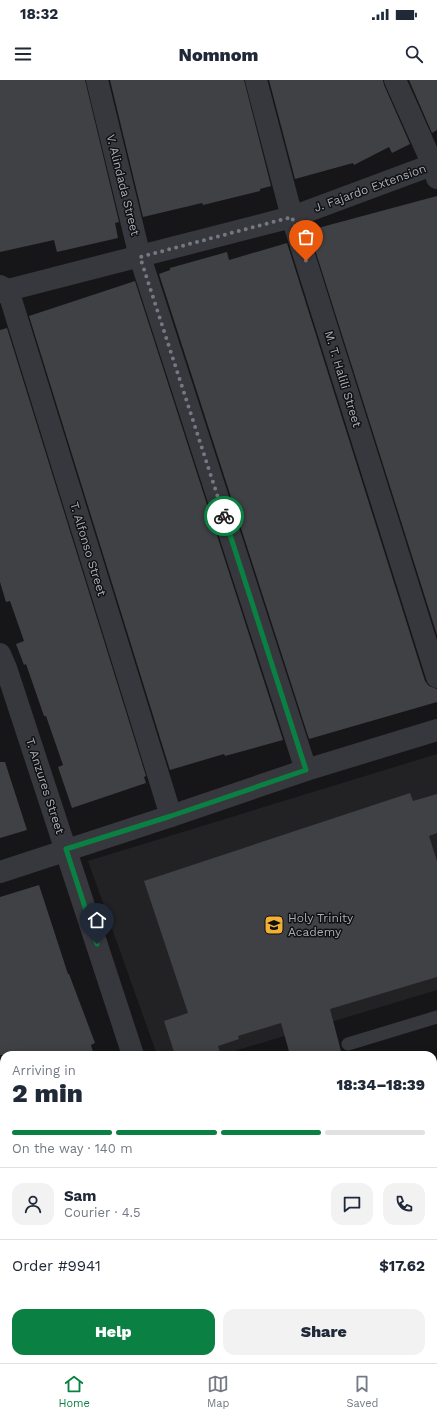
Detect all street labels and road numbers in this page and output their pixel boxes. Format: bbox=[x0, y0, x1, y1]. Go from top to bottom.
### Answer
street label: V. Alindada Street bbox=[104, 133, 142, 237]
street label: J. Fajardo Extension bbox=[312, 161, 428, 215]
street label: M. T. Halili Street bbox=[322, 329, 364, 429]
street label: T. Alfonso Street bbox=[67, 500, 109, 598]
street label: T. Anzures Street bbox=[23, 736, 67, 836]

